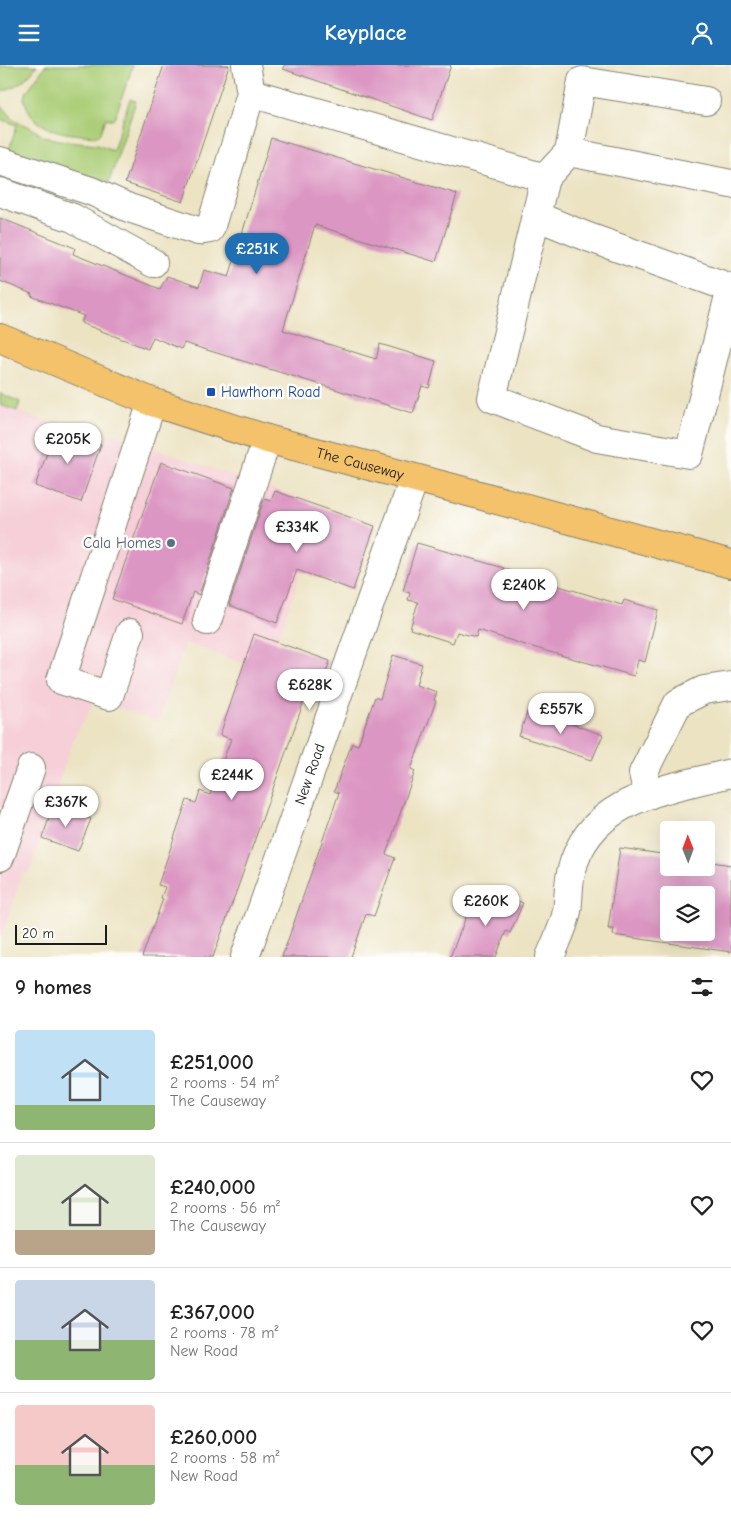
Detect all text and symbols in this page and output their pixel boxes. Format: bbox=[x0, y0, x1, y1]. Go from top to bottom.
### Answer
icon: menu bbox=[15, 19, 43, 47]
icon: person bbox=[688, 19, 716, 47]
text: Keyplace bbox=[324, 20, 407, 46]
pin: £251K bbox=[222, 233, 292, 275]
text: £251K bbox=[236, 240, 278, 258]
place label: Hawthorn Road bbox=[221, 383, 320, 401]
marker: Hawthorn Road bbox=[205, 386, 217, 398]
pin: £205K bbox=[33, 423, 103, 465]
text: £205K bbox=[45, 430, 91, 448]
street label: The Causeway bbox=[314, 443, 406, 484]
pin: £334K bbox=[262, 511, 332, 553]
text: £334K bbox=[276, 518, 318, 536]
place label: Cala Homes bbox=[83, 534, 161, 552]
marker: Cala Homes bbox=[165, 537, 177, 549]
pin: £240K bbox=[489, 569, 559, 611]
text: £240K bbox=[502, 576, 546, 594]
pin: £628K bbox=[275, 669, 345, 711]
text: £628K bbox=[288, 676, 332, 694]
pin: £557K bbox=[526, 693, 596, 735]
text: £557K bbox=[539, 700, 583, 718]
street label: New Road bbox=[291, 741, 329, 807]
pin: £244K bbox=[197, 759, 267, 801]
text: £244K bbox=[211, 766, 253, 784]
pin: £367K bbox=[31, 785, 101, 828]
text: £367K bbox=[45, 793, 88, 811]
north arrow bbox=[660, 821, 715, 876]
map controls bbox=[660, 821, 715, 941]
pin: £260K bbox=[451, 885, 521, 927]
button: layers bbox=[660, 886, 715, 941]
text: £260K bbox=[463, 892, 509, 910]
scale bar bbox=[15, 922, 108, 945]
text: 20 m bbox=[22, 925, 54, 942]
icon: filters bbox=[688, 973, 716, 1001]
text: 9 homes bbox=[15, 975, 91, 999]
icon: home bbox=[55, 1050, 115, 1110]
text: £251,000 bbox=[170, 1050, 254, 1074]
icon: heart bbox=[688, 1066, 716, 1094]
text: 2 rooms · 54 m² bbox=[170, 1074, 279, 1092]
text: The Causeway bbox=[170, 1092, 266, 1110]
icon: home bbox=[55, 1175, 115, 1235]
text: £240,000 bbox=[170, 1175, 256, 1199]
icon: heart bbox=[688, 1191, 716, 1219]
text: 2 rooms · 56 m² bbox=[170, 1199, 280, 1217]
text: The Causeway bbox=[170, 1217, 266, 1235]
icon: home bbox=[55, 1300, 115, 1360]
text: £367,000 bbox=[170, 1300, 255, 1324]
icon: heart bbox=[688, 1316, 716, 1344]
text: 2 rooms · 78 m² bbox=[170, 1324, 278, 1342]
text: New Road bbox=[170, 1342, 238, 1360]
icon: home bbox=[55, 1425, 115, 1485]
text: £260,000 bbox=[170, 1425, 257, 1449]
icon: heart bbox=[688, 1441, 716, 1469]
text: 2 rooms · 58 m² bbox=[170, 1449, 280, 1467]
text: New Road bbox=[170, 1467, 238, 1485]

